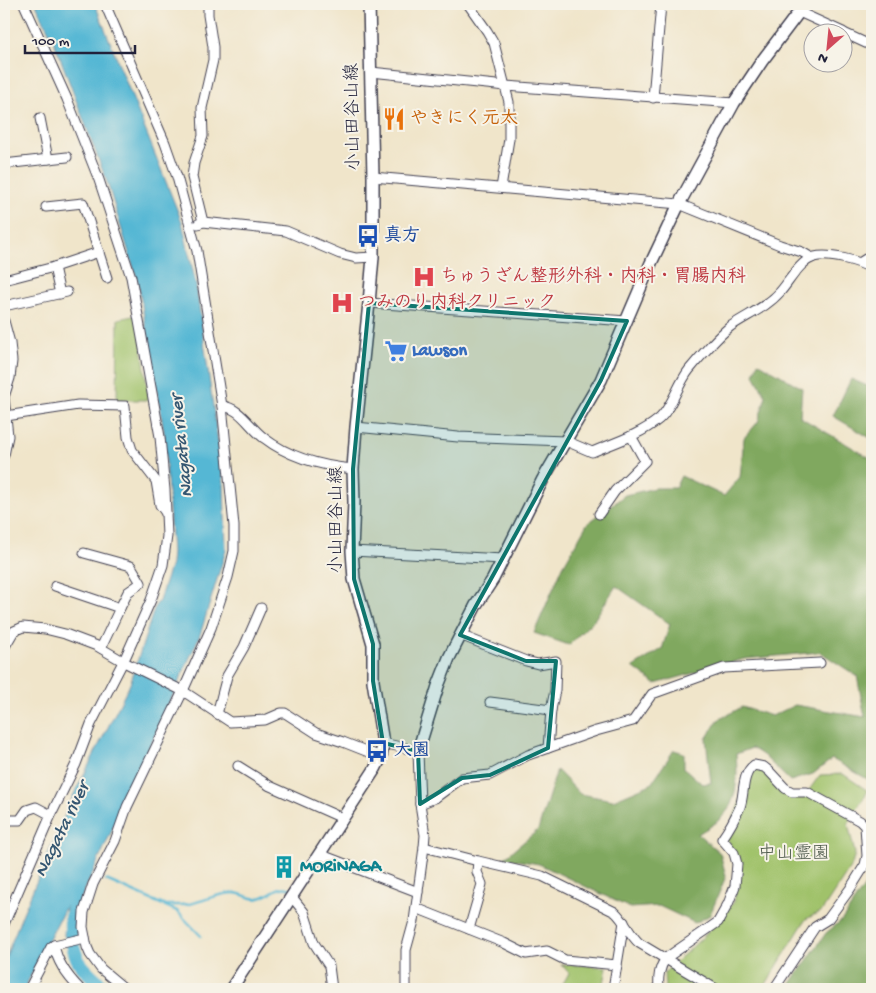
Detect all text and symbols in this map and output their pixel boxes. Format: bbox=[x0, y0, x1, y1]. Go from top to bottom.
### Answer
scale bar bbox=[25, 22, 135, 54]
north arrow bbox=[804, 22, 854, 72]
text: 100 m bbox=[31, 33, 70, 51]
text: N bbox=[815, 48, 831, 67]
street label: 小山田谷山線 bbox=[342, 63, 365, 171]
restaurant icon: やきにく元太 bbox=[381, 106, 407, 132]
place label: やきにく元太 bbox=[410, 108, 518, 130]
bus stop icon: 真方 bbox=[355, 223, 381, 249]
place label: 真方 bbox=[384, 224, 420, 247]
hospital icon: ちゅうざん整形外科・内科・胃腸内科 bbox=[411, 264, 437, 290]
place label: ちゅうざん整形外科・内科・胃腸内科 bbox=[440, 266, 746, 288]
hospital icon: つみのり内科クリニック bbox=[329, 290, 355, 316]
place label: つみのり内科クリニック bbox=[358, 292, 556, 314]
supermarket icon: Lawson bbox=[383, 338, 409, 364]
place label: Lawson bbox=[412, 341, 468, 362]
water label: Nagata river bbox=[166, 389, 200, 498]
street label: 小山田谷山線 bbox=[326, 466, 348, 574]
bus stop icon: 大園 bbox=[364, 738, 390, 764]
place label: 大園 bbox=[394, 740, 430, 762]
water label: Nagata river bbox=[30, 775, 98, 881]
park label: 中山霊園 bbox=[758, 843, 830, 865]
building icon: MORiNAGA bbox=[271, 854, 297, 880]
place label: MORiNAGA bbox=[300, 857, 382, 878]

